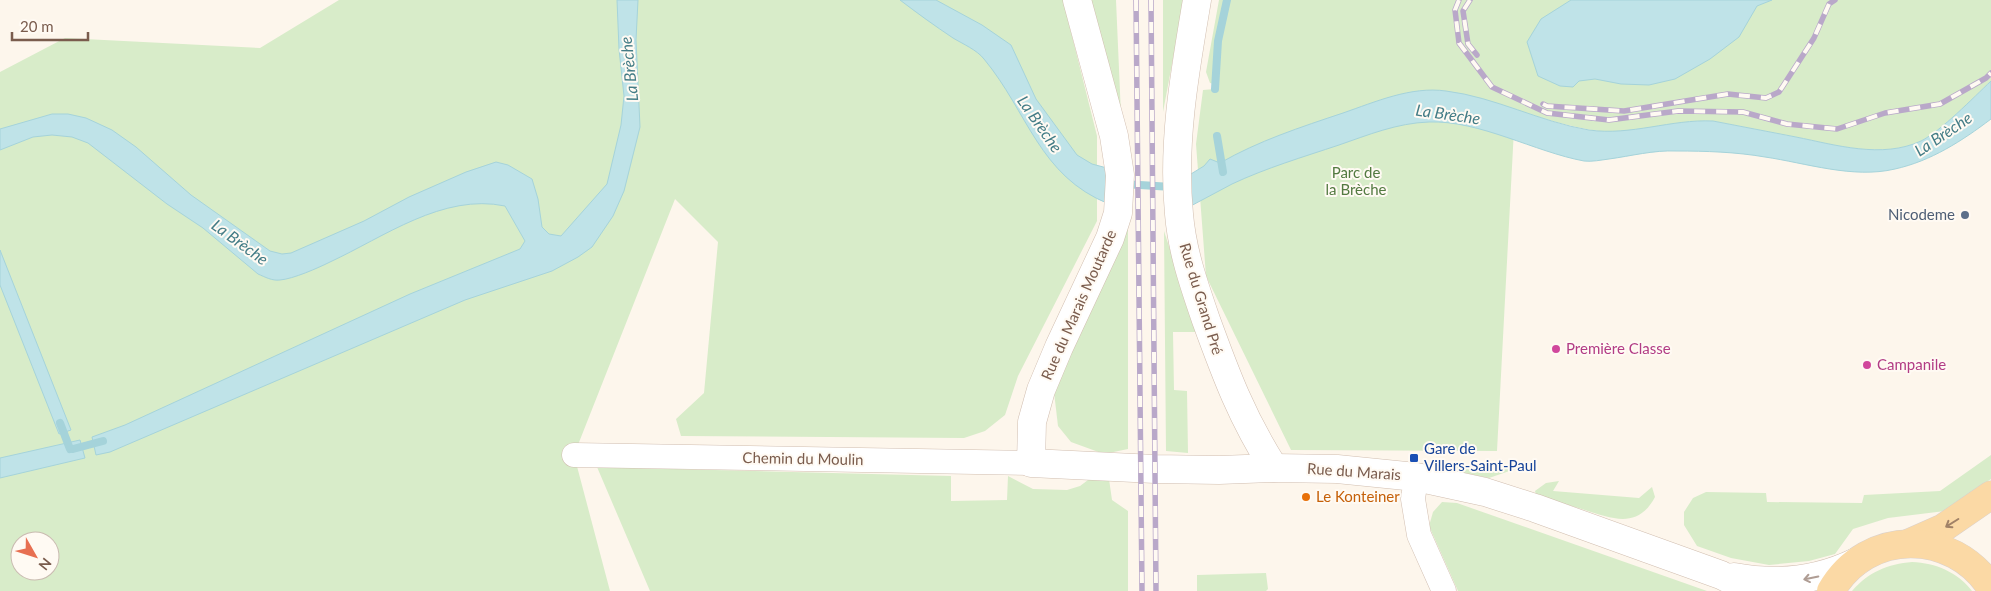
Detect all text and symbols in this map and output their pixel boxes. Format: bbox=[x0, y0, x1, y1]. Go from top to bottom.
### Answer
scale bar bbox=[12, 10, 89, 42]
text: 20 m bbox=[20, 17, 54, 35]
water label: La Brèche bbox=[616, 35, 641, 102]
water label: La Brèche bbox=[1014, 92, 1067, 156]
water label: La Brèche bbox=[1415, 100, 1482, 127]
water label: La Brèche bbox=[1910, 107, 1975, 160]
park label: Parc de la Brèche bbox=[1326, 163, 1387, 198]
place label: Nicodeme bbox=[1888, 205, 1955, 223]
marker: Nicodeme bbox=[1959, 209, 1971, 221]
water label: La Brèche bbox=[208, 215, 272, 269]
street label: Rue du Marais Moutarde bbox=[1037, 227, 1119, 383]
street label: Rue du Grand Pré bbox=[1176, 241, 1228, 357]
place label: Première Classe bbox=[1566, 339, 1671, 357]
marker: Première Classe bbox=[1550, 343, 1562, 355]
place label: Campanile bbox=[1877, 355, 1946, 373]
marker: Campanile bbox=[1861, 359, 1873, 371]
place label: Gare de Villers-Saint-Paul bbox=[1424, 439, 1537, 474]
street label: Chemin du Moulin bbox=[742, 448, 864, 468]
marker: Gare de Villers-Saint-Paul bbox=[1408, 452, 1420, 464]
street label: Rue du Marais bbox=[1307, 459, 1402, 483]
place label: Le Konteiner bbox=[1316, 487, 1400, 505]
marker: Le Konteiner bbox=[1300, 491, 1312, 503]
one-way arrow bbox=[1945, 518, 1959, 528]
north arrow bbox=[10, 531, 60, 581]
text: N bbox=[35, 555, 55, 574]
one-way arrow bbox=[1803, 573, 1819, 583]

